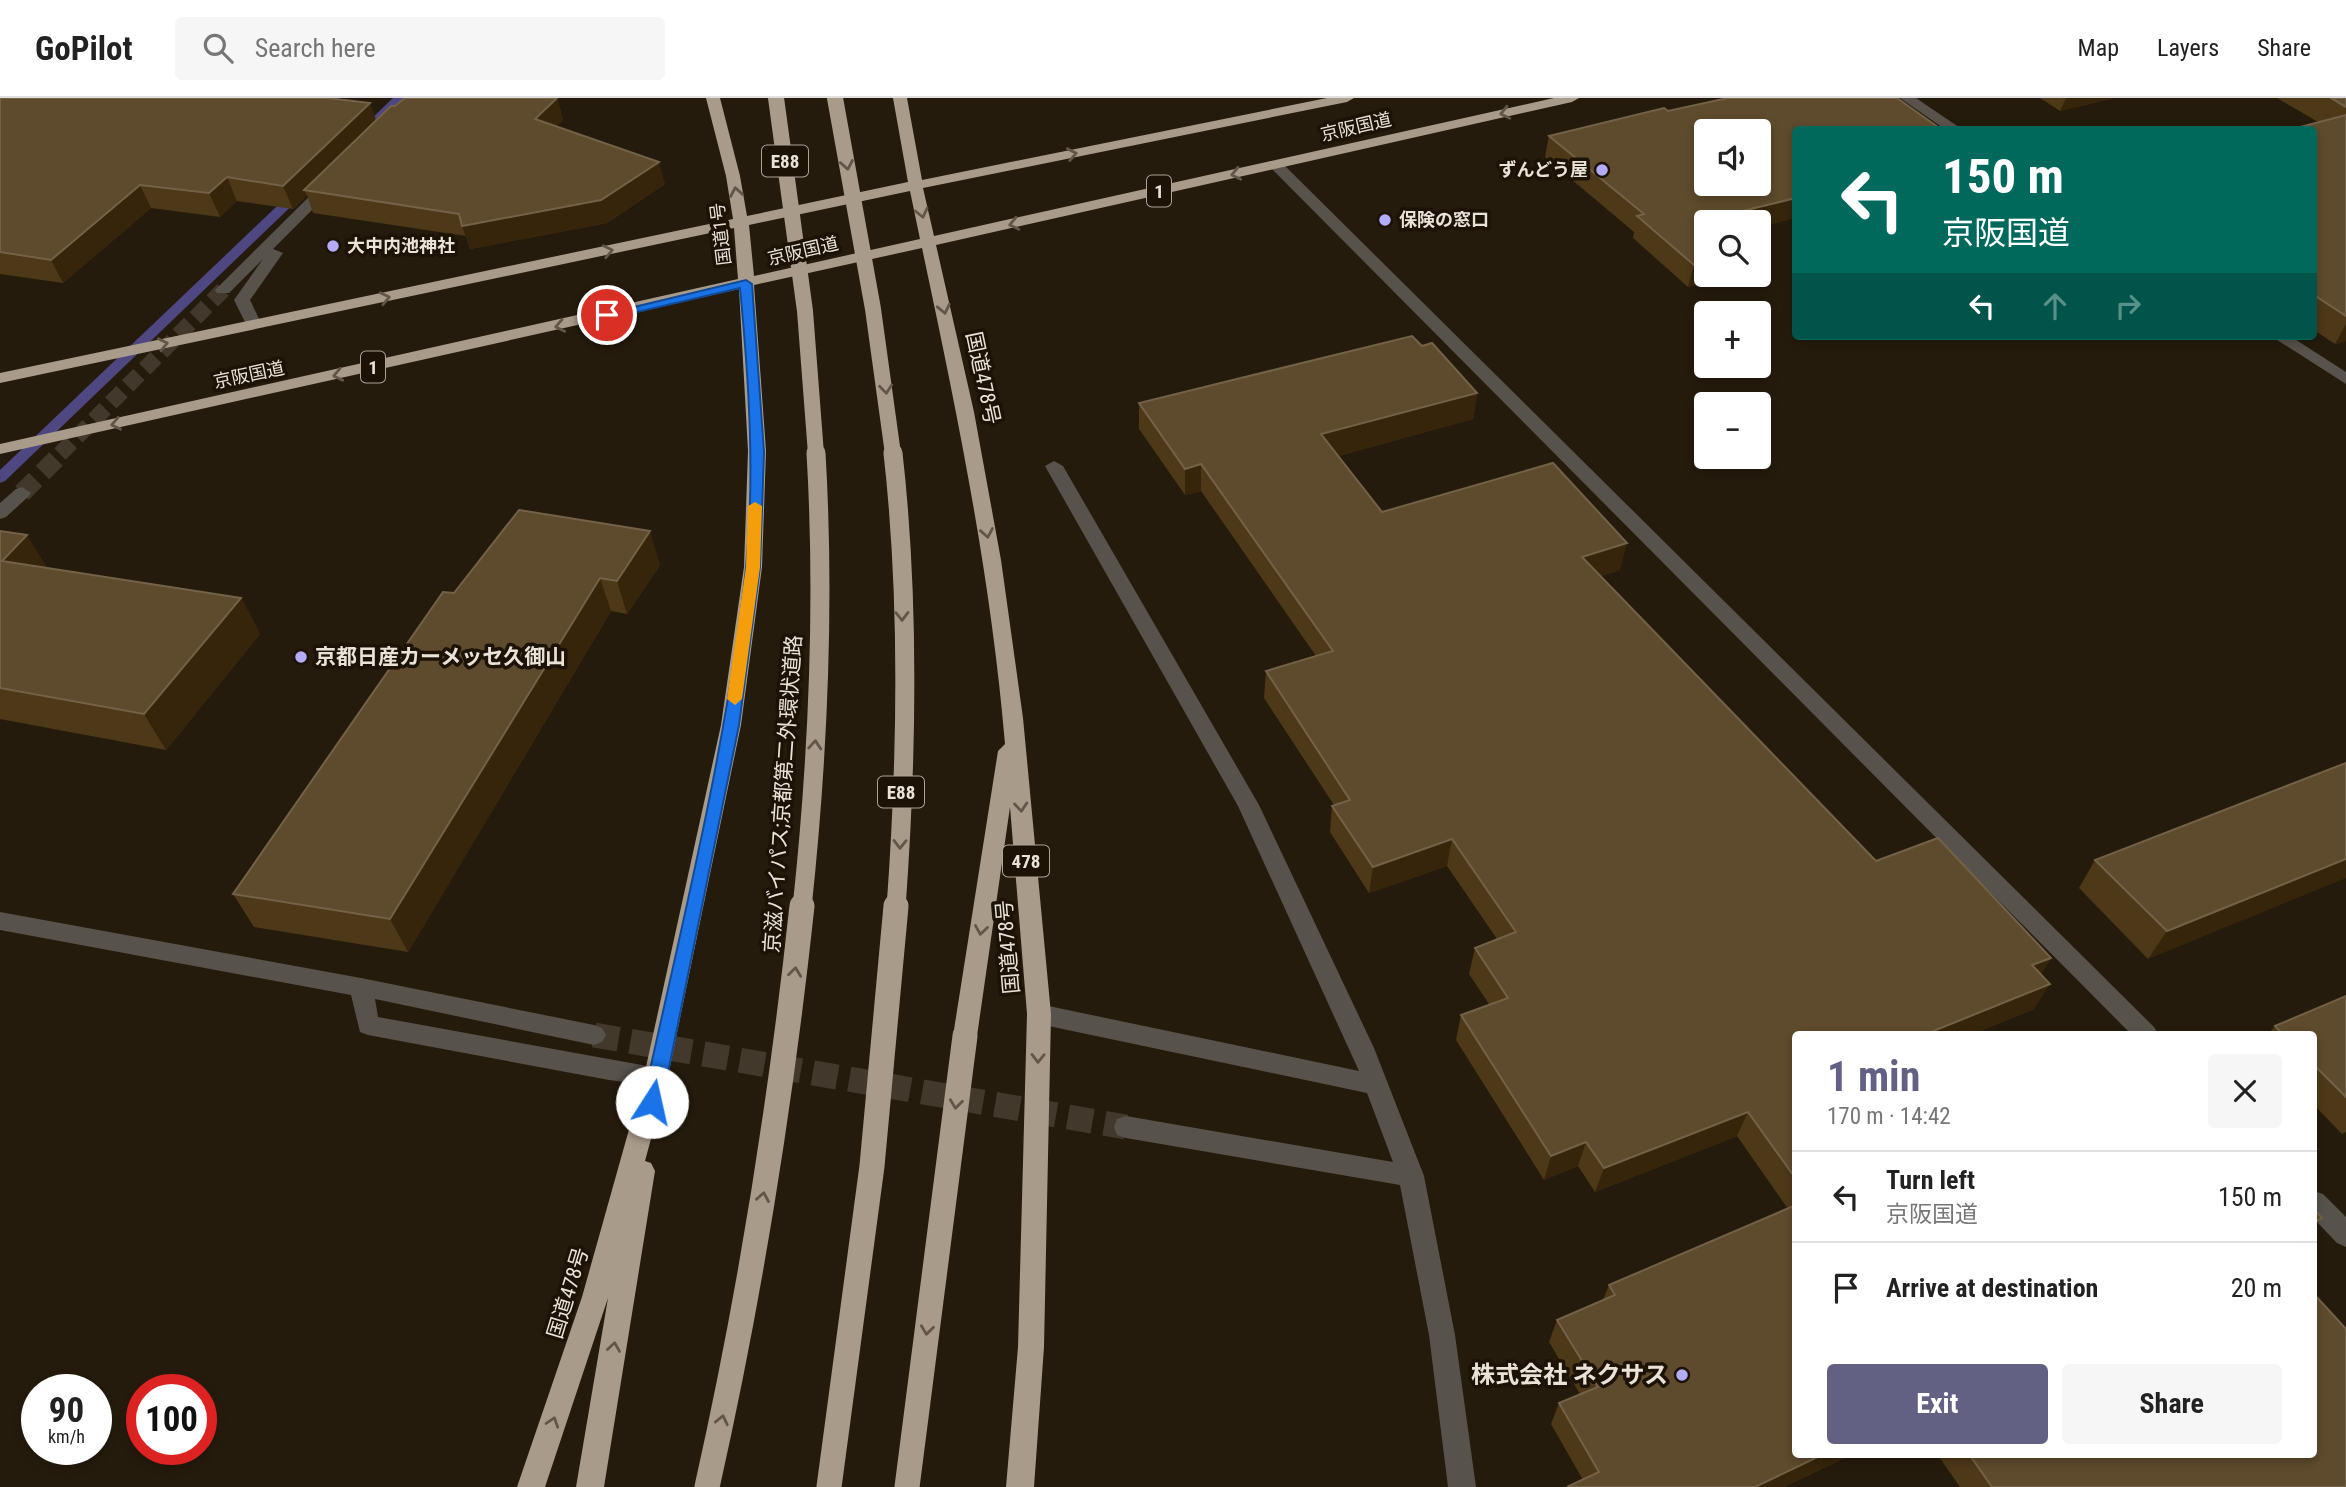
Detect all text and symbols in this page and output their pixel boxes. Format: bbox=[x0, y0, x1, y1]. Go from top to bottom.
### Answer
search box bbox=[175, 17, 665, 80]
text: GoPilot bbox=[35, 29, 133, 68]
icon: search bbox=[199, 29, 237, 67]
text: Search here bbox=[255, 33, 376, 63]
text: Map bbox=[2078, 34, 2119, 62]
text: Layers bbox=[2157, 34, 2219, 62]
text: Share bbox=[2257, 34, 2311, 62]
one-way arrow bbox=[1500, 105, 1512, 119]
street label: 京阪国道 bbox=[1318, 108, 1393, 145]
map controls bbox=[1694, 119, 1771, 469]
button: sound bbox=[1694, 119, 1771, 196]
road number: E88 bbox=[762, 146, 808, 176]
one-way arrow bbox=[1066, 147, 1078, 162]
text: 150 m bbox=[1942, 148, 2064, 205]
icon: left bbox=[1827, 154, 1918, 245]
one-way arrow bbox=[839, 159, 854, 171]
place label: ずんどう屋 bbox=[1499, 159, 1588, 180]
marker: ずんどう屋 bbox=[1594, 162, 1610, 178]
one-way arrow bbox=[1230, 166, 1242, 180]
road number: 1 bbox=[1147, 176, 1171, 206]
one-way arrow bbox=[729, 186, 744, 198]
street label: 国道1号 bbox=[706, 202, 735, 267]
one-way arrow bbox=[914, 207, 928, 219]
place label: 保険の窓口 bbox=[1399, 209, 1489, 230]
button: search bbox=[1694, 210, 1771, 287]
marker: 保険の窓口 bbox=[1377, 212, 1393, 228]
text: 京阪国道 bbox=[1942, 214, 2070, 252]
one-way arrow bbox=[1008, 215, 1020, 230]
street label: 京阪国道 bbox=[765, 232, 840, 269]
place label: 大中内池神社 bbox=[347, 235, 455, 256]
marker: 大中内池神社 bbox=[325, 238, 341, 254]
one-way arrow bbox=[602, 245, 614, 260]
pin bbox=[577, 285, 637, 345]
icon: left bbox=[1963, 287, 2001, 325]
icon: ahead bbox=[2036, 287, 2074, 325]
icon: right bbox=[2109, 287, 2147, 325]
one-way arrow bbox=[379, 291, 391, 306]
icon: arrive bbox=[588, 296, 626, 334]
button: + bbox=[1694, 301, 1771, 378]
one-way arrow bbox=[935, 303, 950, 315]
one-way arrow bbox=[554, 317, 566, 332]
street label: 国道478号 bbox=[961, 329, 1005, 427]
one-way arrow bbox=[157, 338, 169, 353]
road number: 1 bbox=[361, 352, 385, 382]
street label: 京阪国道 bbox=[211, 357, 286, 392]
one-way arrow bbox=[332, 366, 344, 381]
one-way arrow bbox=[878, 384, 893, 395]
button: − bbox=[1694, 392, 1771, 469]
one-way arrow bbox=[110, 415, 122, 430]
one-way arrow bbox=[979, 527, 994, 539]
one-way arrow bbox=[894, 611, 909, 622]
street label: 京滋バイパス;京都第二外環状道路 bbox=[760, 634, 806, 954]
place label: 京都日産カーメッセ久御山 bbox=[315, 645, 566, 669]
marker: 京都日産カーメッセ久御山 bbox=[293, 649, 309, 665]
one-way arrow bbox=[807, 739, 822, 750]
road number: E88 bbox=[878, 776, 924, 807]
one-way arrow bbox=[1013, 802, 1028, 813]
one-way arrow bbox=[892, 839, 908, 849]
road number: 478 bbox=[1003, 846, 1049, 876]
street label: 国道478号 bbox=[992, 899, 1024, 995]
one-way arrow bbox=[974, 925, 989, 936]
one-way arrow bbox=[787, 966, 802, 977]
text: 1 min bbox=[1827, 1052, 1920, 1101]
one-way arrow bbox=[1030, 1053, 1045, 1064]
button: close bbox=[2208, 1054, 2282, 1128]
position arrow bbox=[615, 1065, 689, 1139]
one-way arrow bbox=[949, 1098, 964, 1110]
text: 170 m · 14:42 bbox=[1827, 1103, 1951, 1130]
text: Turn left bbox=[1886, 1165, 1975, 1195]
icon: left bbox=[1827, 1178, 1865, 1216]
text: 150 m bbox=[2218, 1182, 2282, 1212]
one-way arrow bbox=[754, 1191, 769, 1203]
text: 京阪国道 bbox=[1886, 1201, 1978, 1228]
street label: 国道478号 bbox=[543, 1244, 593, 1342]
icon: arrive bbox=[1827, 1269, 1865, 1307]
text: Arrive at destination bbox=[1886, 1273, 2098, 1303]
text: 20 m bbox=[2231, 1273, 2282, 1303]
one-way arrow bbox=[919, 1324, 934, 1335]
one-way arrow bbox=[606, 1341, 621, 1353]
place label: 株式会社 ネクサス bbox=[1471, 1361, 1668, 1389]
button: Exit bbox=[1827, 1364, 2048, 1444]
button: Share bbox=[2062, 1364, 2282, 1444]
marker: 株式会社 ネクサス bbox=[1674, 1367, 1690, 1383]
speed limit sign: 100 bbox=[126, 1374, 217, 1465]
text: 90 bbox=[49, 1390, 84, 1431]
one-way arrow bbox=[714, 1415, 728, 1427]
one-way arrow bbox=[545, 1417, 559, 1429]
text: km/h bbox=[48, 1426, 85, 1447]

